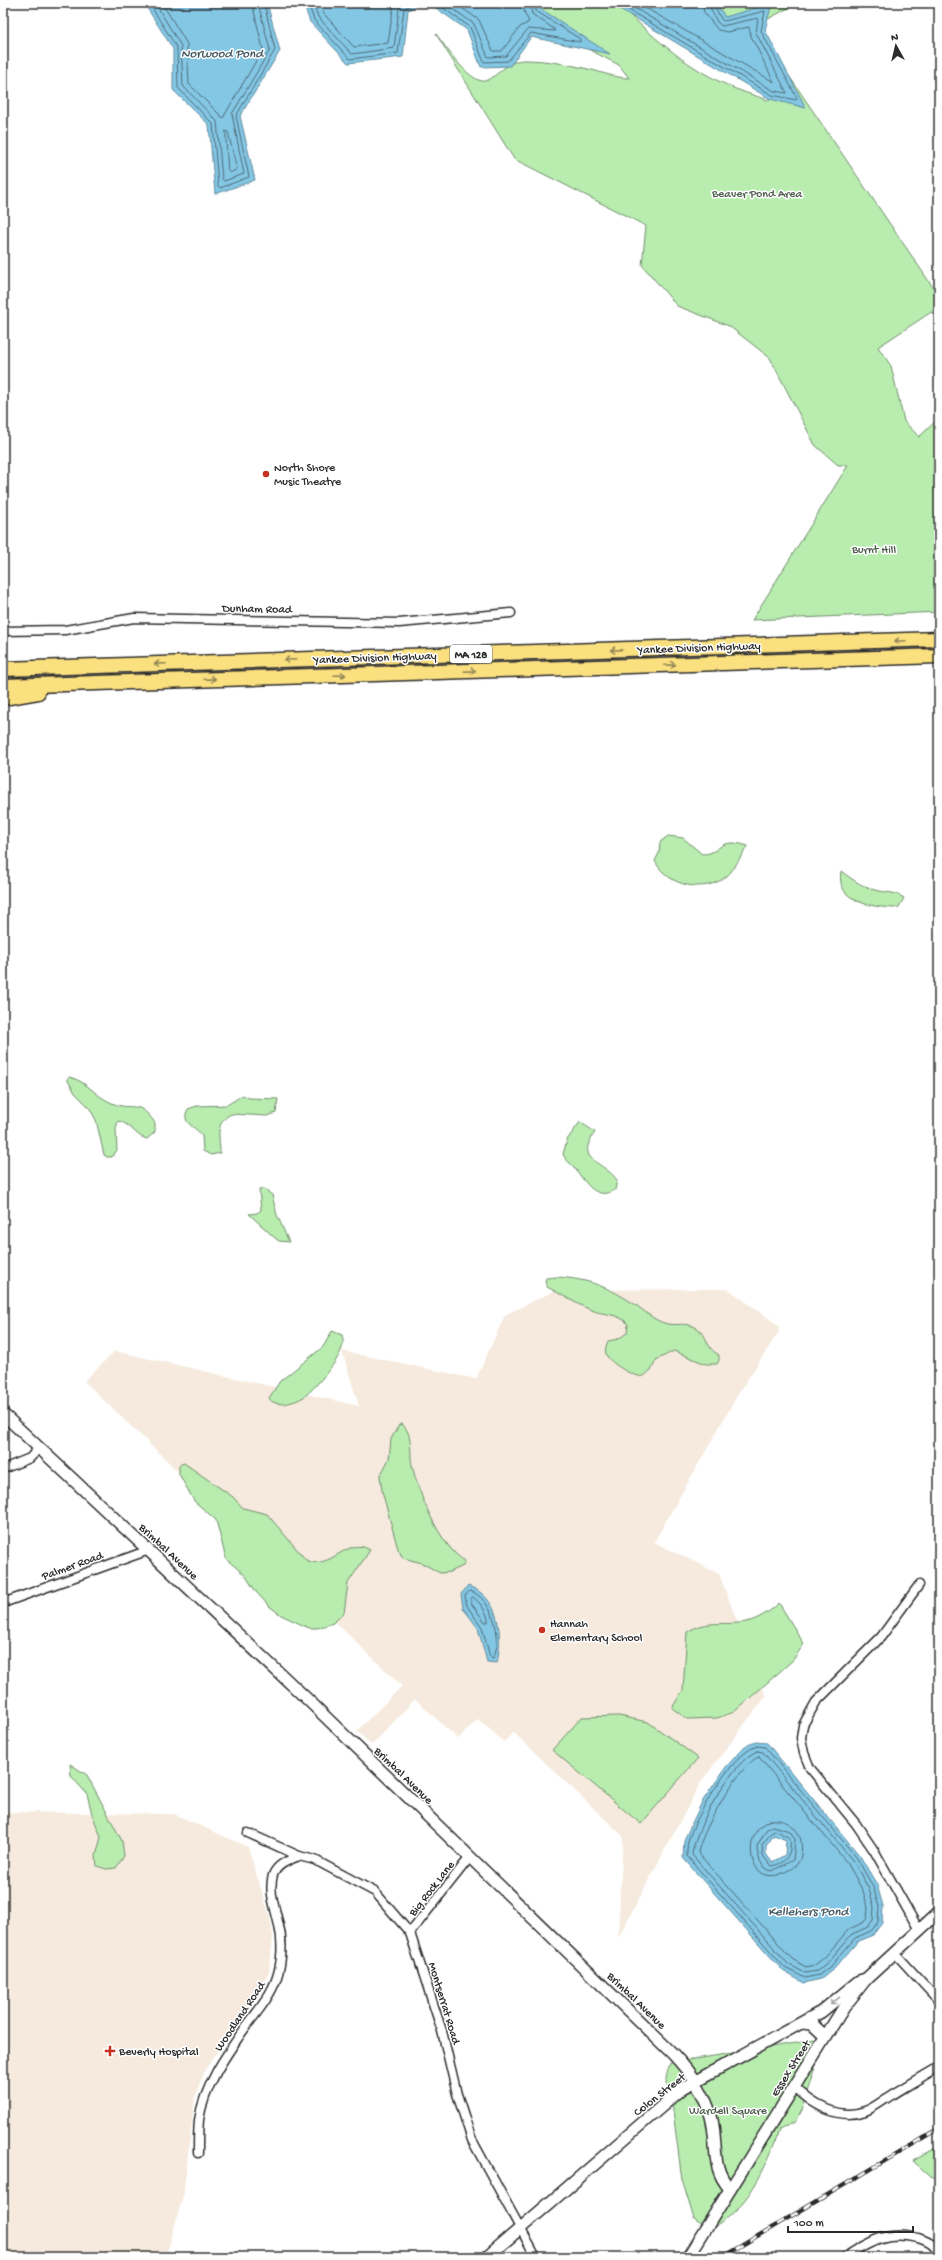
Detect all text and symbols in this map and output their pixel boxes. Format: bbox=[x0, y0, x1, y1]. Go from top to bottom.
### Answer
north arrow bbox=[876, 26, 916, 66]
text: N bbox=[890, 32, 899, 45]
water label: Norwood Pond bbox=[181, 47, 264, 62]
park label: Beaver Pond Area bbox=[711, 188, 802, 202]
place label: North Shore Music Theatre bbox=[274, 462, 342, 490]
marker: North Shore Music Theatre bbox=[261, 469, 271, 479]
park label: Burnt Hill bbox=[851, 544, 896, 558]
street label: Dunham Road bbox=[221, 602, 293, 618]
one-way arrow bbox=[894, 637, 907, 644]
street label: Yankee Division Highway bbox=[636, 640, 761, 658]
road number: MA 128 bbox=[450, 645, 492, 663]
one-way arrow bbox=[610, 646, 623, 653]
street label: Yankee Division Highway bbox=[312, 650, 437, 668]
one-way arrow bbox=[284, 656, 297, 664]
one-way arrow bbox=[154, 661, 167, 668]
one-way arrow bbox=[663, 661, 676, 669]
one-way arrow bbox=[463, 668, 476, 675]
one-way arrow bbox=[333, 671, 346, 679]
one-way arrow bbox=[203, 675, 216, 683]
street label: Brimbal Avenue bbox=[134, 1521, 201, 1584]
street label: Palmer Road bbox=[39, 1549, 106, 1585]
place label: Hannah Elementary School bbox=[550, 1618, 643, 1646]
marker: Hannah Elementary School bbox=[537, 1625, 547, 1635]
street label: Brimbal Avenue bbox=[370, 1744, 435, 1808]
street label: Big Rock Lane bbox=[406, 1858, 459, 1920]
water label: Kellehers Pond bbox=[768, 1905, 849, 1920]
street label: Montserrat Road bbox=[424, 1961, 462, 2047]
street label: Brimbal Avenue bbox=[603, 1969, 668, 2033]
street label: Woodland Road bbox=[212, 1979, 270, 2055]
one-way arrow bbox=[829, 1997, 840, 2005]
street label: Essex Street bbox=[769, 2037, 815, 2100]
marker: Beverly Hospital bbox=[104, 2045, 116, 2057]
place label: Beverly Hospital bbox=[118, 2046, 199, 2060]
street label: Colon Street bbox=[631, 2070, 690, 2120]
park label: Wardell Square bbox=[689, 2105, 768, 2119]
scale bar bbox=[788, 2208, 913, 2234]
text: 100 m bbox=[793, 2217, 824, 2231]

